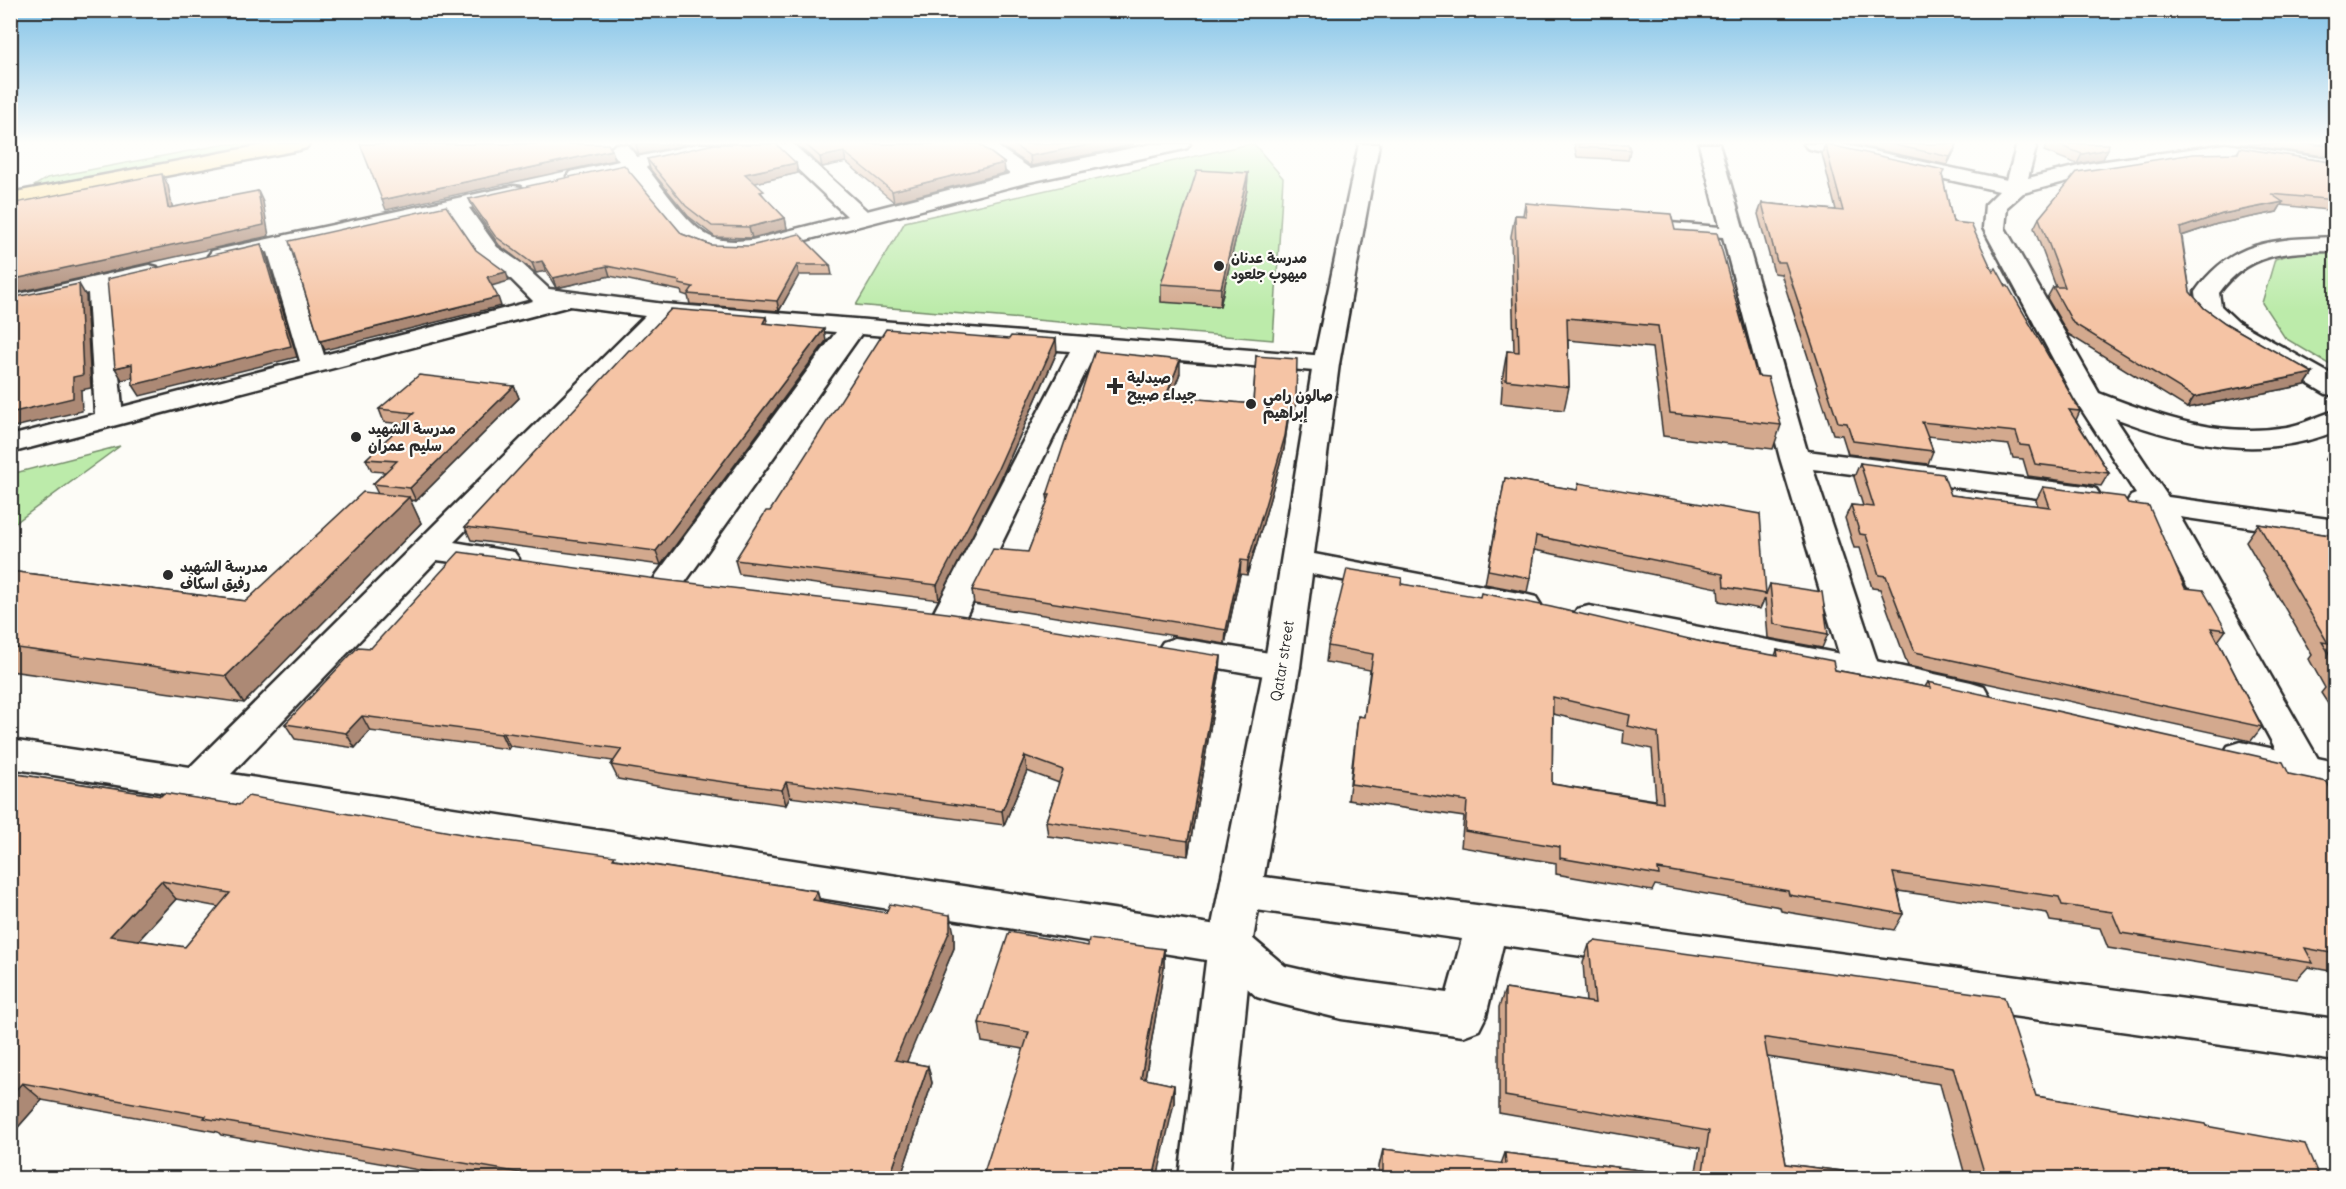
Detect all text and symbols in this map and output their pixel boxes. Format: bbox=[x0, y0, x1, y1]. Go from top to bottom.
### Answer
place label: مدرسة عدنان ميهوب جلعود bbox=[1231, 249, 1307, 284]
marker: مدرسة عدنان ميهوب جلعود bbox=[1212, 259, 1226, 273]
place label: صيدلية جيداء صبيح bbox=[1127, 368, 1197, 405]
marker: صيدلية جيداء صبيح bbox=[1108, 379, 1122, 393]
place label: صالون رامي إبراهيم bbox=[1263, 386, 1333, 424]
marker: صالون رامي إبراهيم bbox=[1244, 397, 1258, 411]
place label: مدرسة الشهيد سليم عمران bbox=[368, 419, 456, 457]
marker: مدرسة الشهيد سليم عمران bbox=[349, 430, 363, 444]
place label: مدرسة الشهيد رفيق اسكاف bbox=[180, 557, 268, 593]
marker: مدرسة الشهيد رفيق اسكاف bbox=[161, 568, 175, 582]
street label: Qatar street bbox=[1266, 619, 1298, 703]

